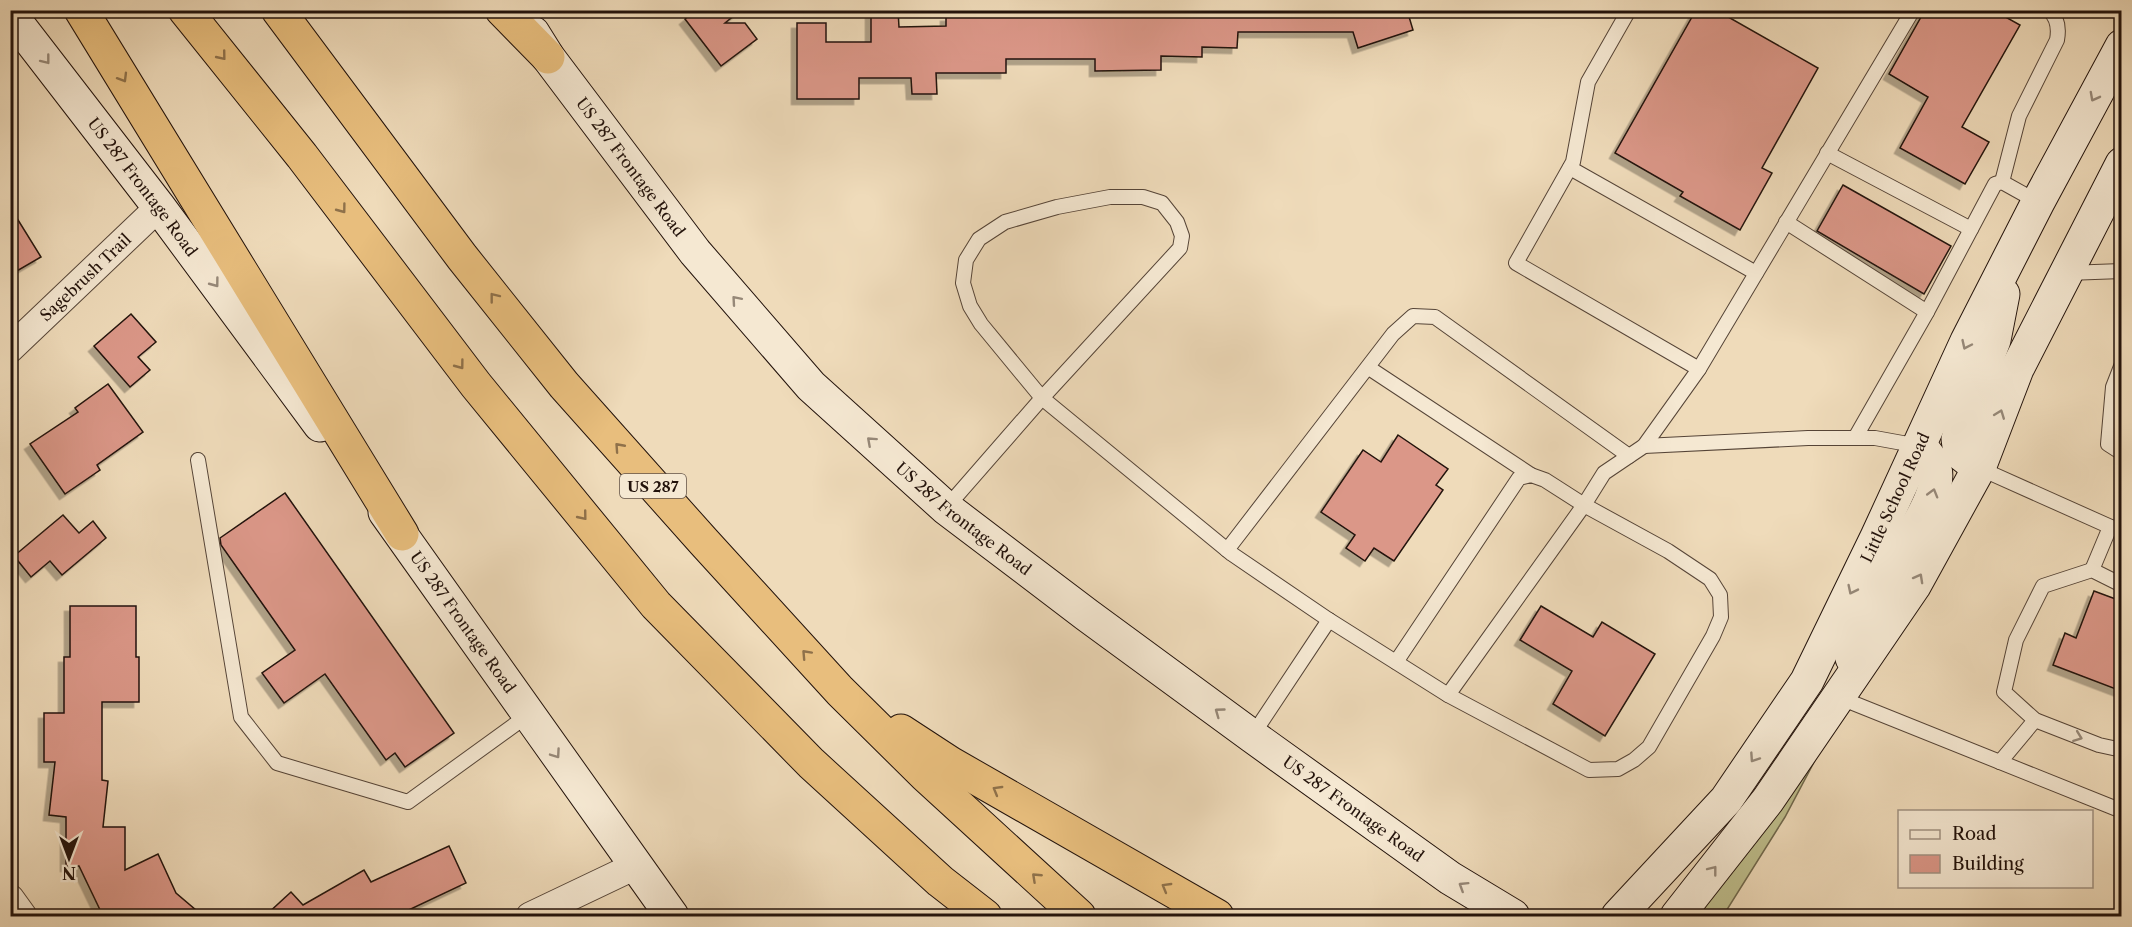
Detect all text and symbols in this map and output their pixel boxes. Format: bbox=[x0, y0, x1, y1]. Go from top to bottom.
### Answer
one-way arrow bbox=[215, 49, 226, 60]
one-way arrow bbox=[39, 54, 50, 65]
one-way arrow bbox=[115, 72, 127, 82]
one-way arrow bbox=[2090, 91, 2101, 102]
street label: US 287 Frontage Road bbox=[572, 93, 690, 241]
street label: US 287 Frontage Road bbox=[84, 114, 202, 260]
one-way arrow bbox=[335, 203, 346, 214]
street label: Sagebrush Trail bbox=[36, 229, 135, 325]
one-way arrow bbox=[208, 276, 219, 287]
one-way arrow bbox=[490, 293, 501, 304]
one-way arrow bbox=[733, 296, 744, 307]
one-way arrow bbox=[1961, 339, 1973, 350]
one-way arrow bbox=[453, 358, 464, 369]
one-way arrow bbox=[1992, 409, 2005, 420]
street label: Little School Road bbox=[1856, 429, 1934, 566]
one-way arrow bbox=[868, 437, 878, 448]
one-way arrow bbox=[615, 442, 626, 453]
street label: US 287 Frontage Road bbox=[892, 458, 1036, 579]
road number: US 287 bbox=[620, 474, 686, 498]
one-way arrow bbox=[1926, 488, 1938, 499]
one-way arrow bbox=[576, 509, 587, 520]
street label: US 287 Frontage Road bbox=[406, 547, 520, 697]
one-way arrow bbox=[1911, 574, 1923, 584]
one-way arrow bbox=[1847, 583, 1859, 594]
one-way arrow bbox=[802, 650, 813, 660]
one-way arrow bbox=[1214, 708, 1225, 719]
one-way arrow bbox=[2072, 729, 2082, 742]
one-way arrow bbox=[549, 748, 560, 759]
street label: US 287 Frontage Road bbox=[1279, 751, 1428, 866]
one-way arrow bbox=[1751, 752, 1762, 763]
one-way arrow bbox=[993, 786, 1003, 798]
legend bbox=[1898, 810, 2093, 888]
text: Road bbox=[1952, 823, 1997, 845]
north arrow bbox=[39, 828, 99, 888]
text: Building bbox=[1952, 853, 2024, 875]
text: N bbox=[62, 863, 76, 883]
one-way arrow bbox=[1705, 866, 1716, 877]
one-way arrow bbox=[1032, 873, 1043, 884]
one-way arrow bbox=[1459, 881, 1469, 893]
one-way arrow bbox=[1162, 883, 1172, 895]

